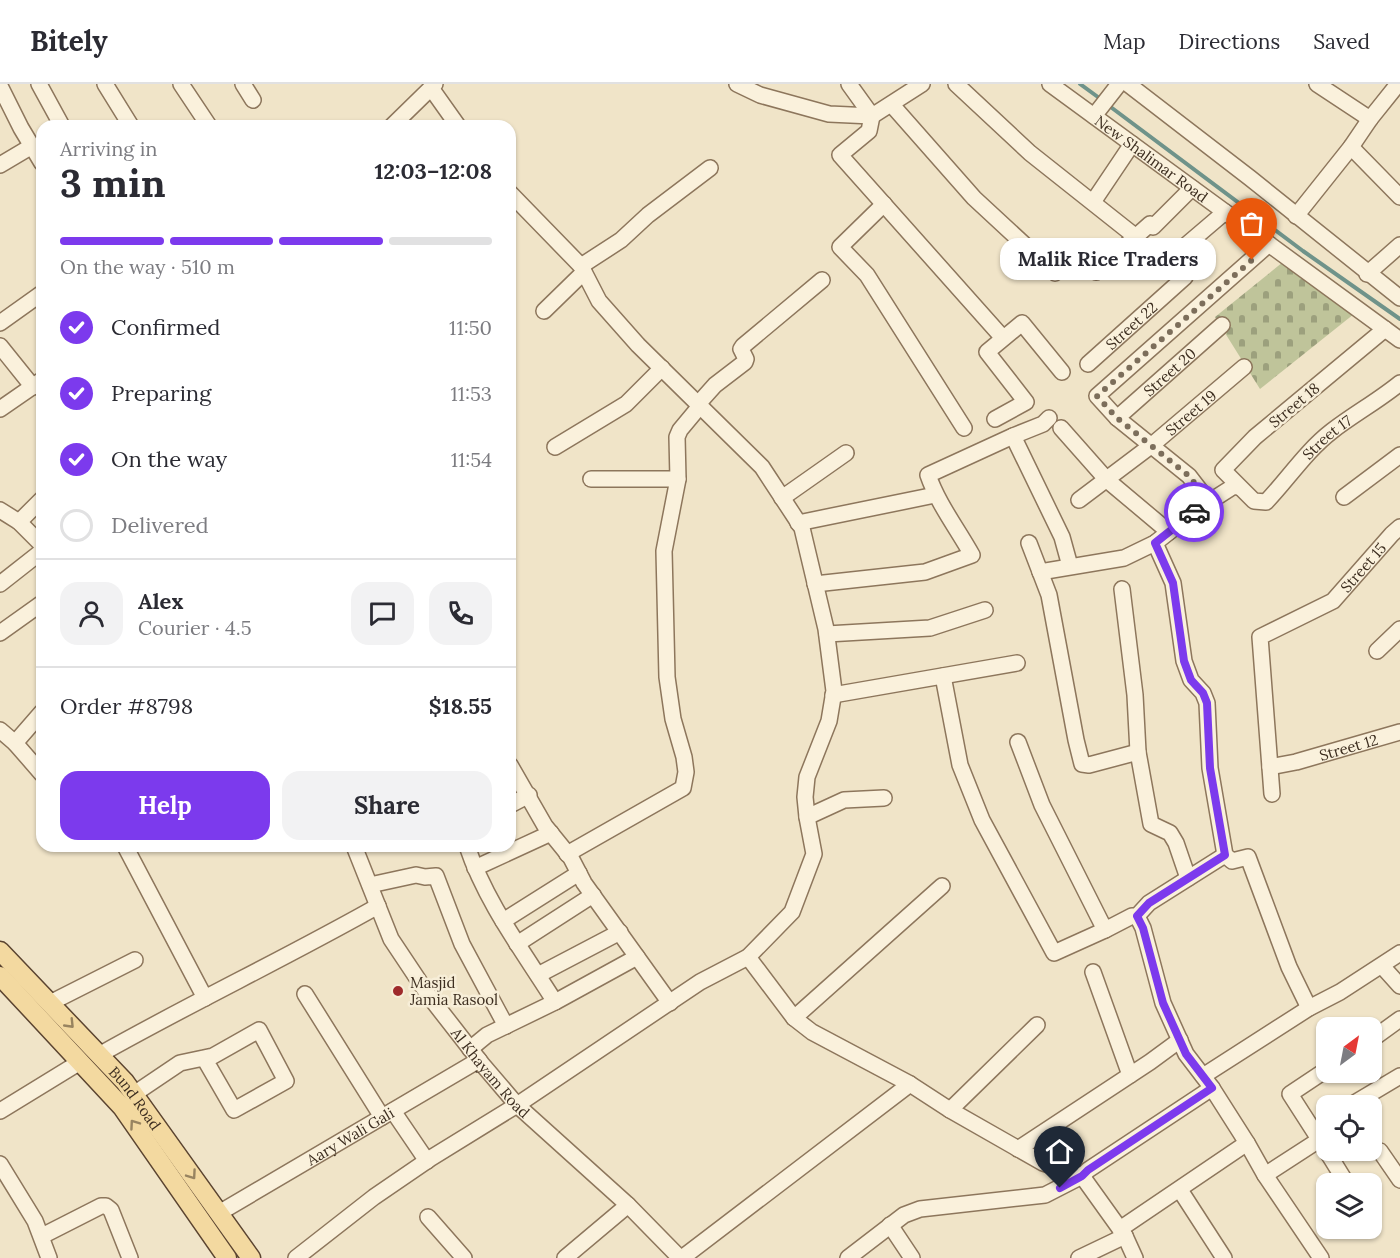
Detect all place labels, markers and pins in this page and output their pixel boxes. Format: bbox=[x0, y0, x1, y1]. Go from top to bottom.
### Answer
pin bbox=[1226, 198, 1277, 260]
callout: Malik Rice Traders bbox=[1000, 239, 1216, 281]
place label: Masjid Jamia Rasool bbox=[409, 973, 498, 1009]
marker: Masjid Jamia Rasool bbox=[391, 984, 405, 998]
pin bbox=[1034, 1126, 1085, 1188]

